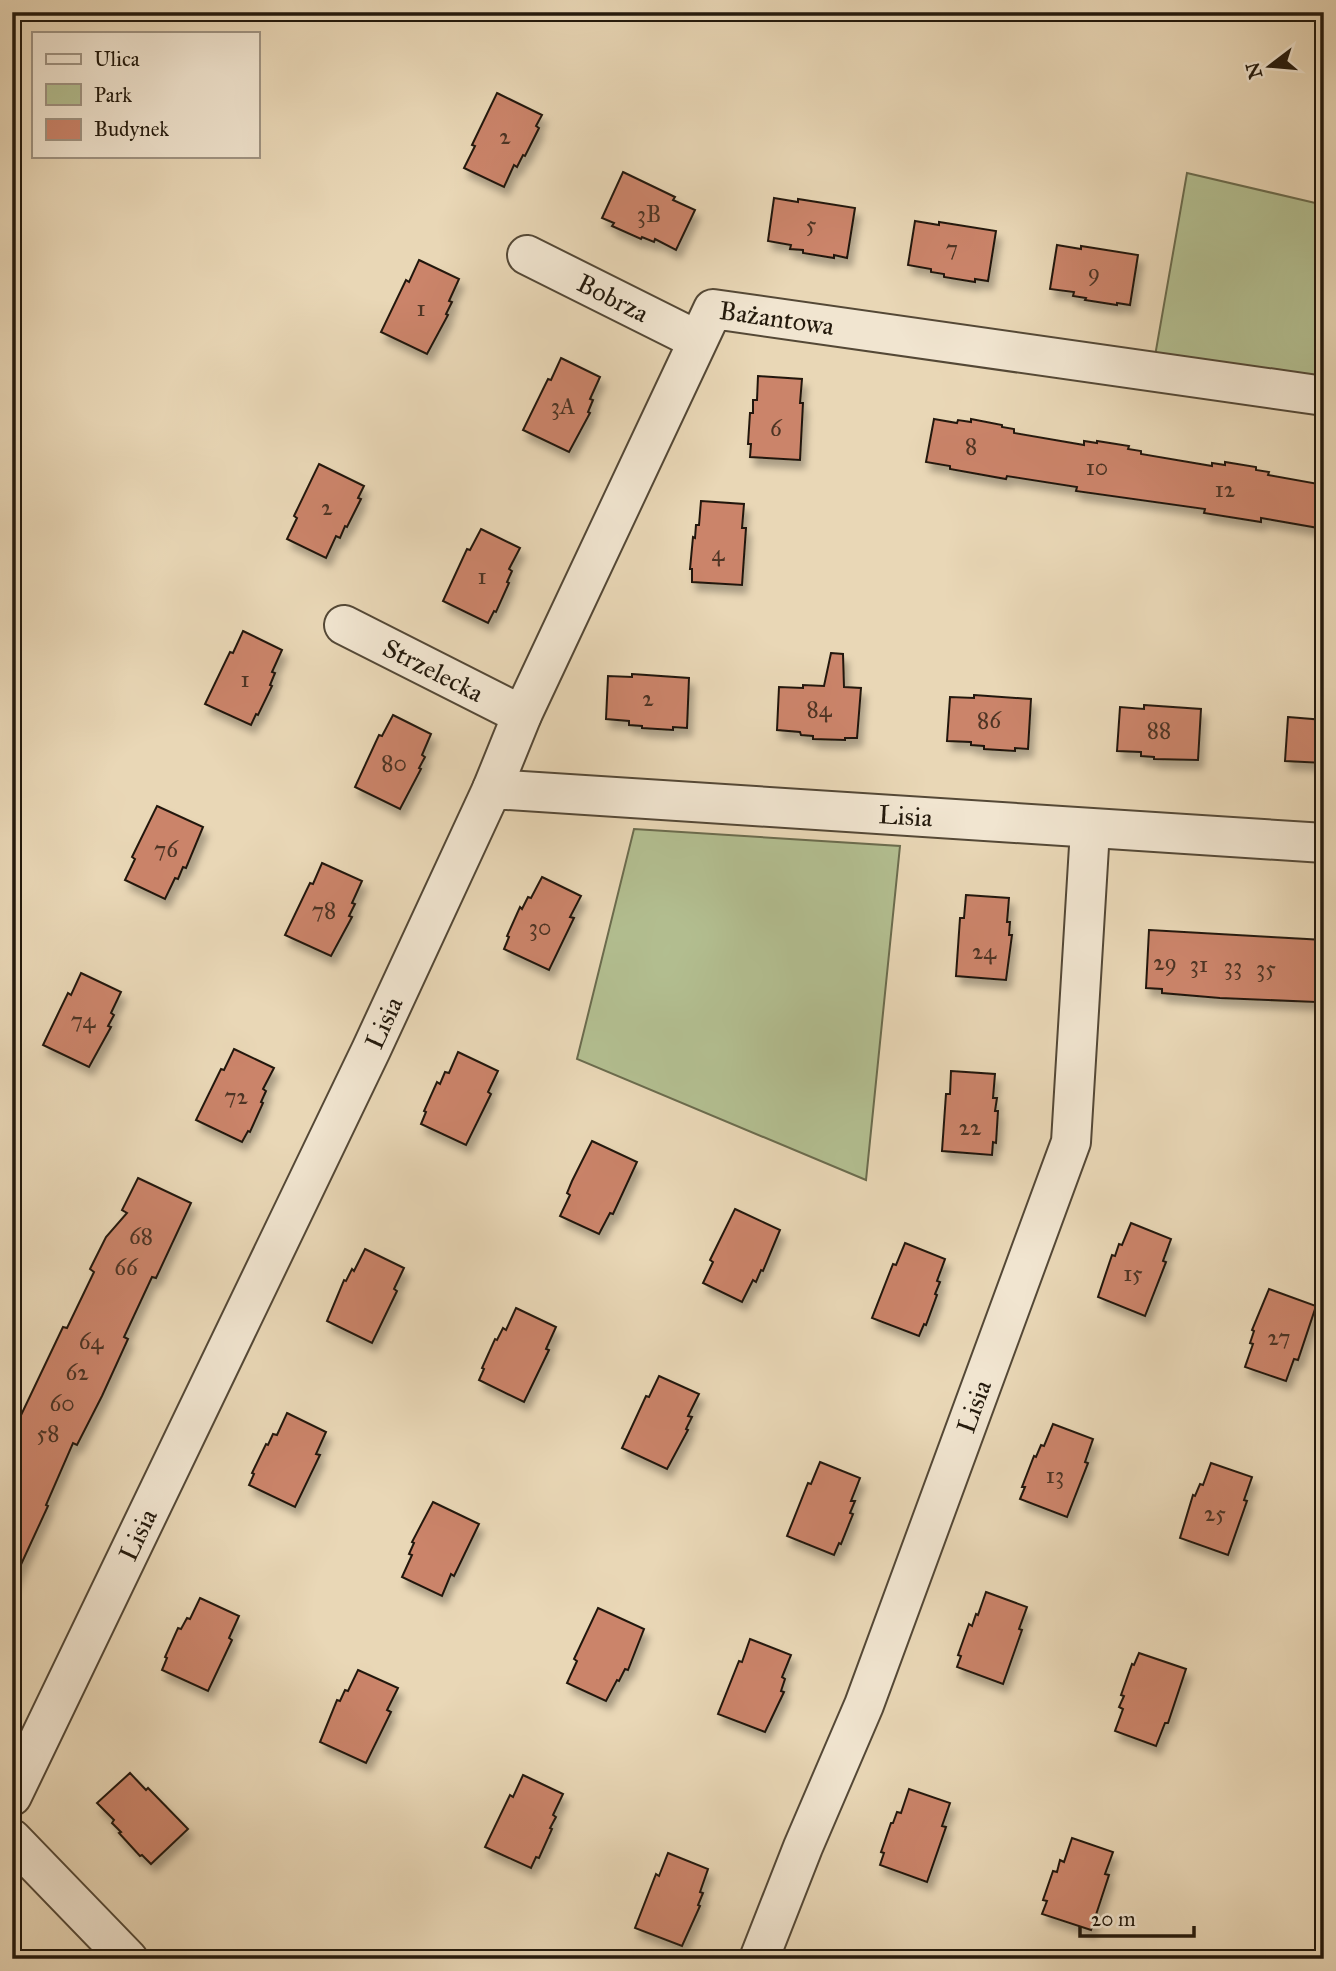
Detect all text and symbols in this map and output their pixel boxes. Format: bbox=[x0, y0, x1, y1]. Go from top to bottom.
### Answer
legend bbox=[32, 32, 259, 158]
north arrow bbox=[1234, 32, 1304, 102]
text: Ulica bbox=[94, 46, 140, 72]
text: N bbox=[1241, 60, 1267, 81]
text: Park bbox=[94, 82, 132, 108]
text: Budynek bbox=[94, 116, 169, 142]
house number: 2 bbox=[499, 122, 511, 150]
house number: 3B bbox=[637, 200, 661, 228]
house number: 5 bbox=[806, 210, 817, 238]
house number: 7 bbox=[946, 234, 958, 262]
house number: 9 bbox=[1088, 258, 1100, 286]
street label: Bobrza bbox=[572, 267, 654, 329]
house number: 1 bbox=[416, 294, 426, 322]
street label: Bażantowa bbox=[717, 294, 836, 342]
house number: 3A bbox=[551, 392, 576, 420]
house number: 6 bbox=[770, 414, 783, 442]
house number: 8 bbox=[965, 432, 977, 460]
house number: 10 bbox=[1086, 453, 1108, 481]
house number: 12 bbox=[1215, 475, 1236, 503]
house number: 2 bbox=[321, 493, 333, 521]
house number: 4 bbox=[712, 539, 726, 567]
house number: 1 bbox=[477, 562, 487, 590]
street label: Strzelecka bbox=[378, 631, 489, 709]
house number: 1 bbox=[240, 665, 250, 693]
house number: 2 bbox=[642, 684, 654, 712]
house number: 84 bbox=[806, 695, 833, 723]
house number: 86 bbox=[977, 706, 1002, 734]
house number: 88 bbox=[1147, 716, 1171, 744]
house number: 80 bbox=[381, 749, 407, 777]
street label: Lisia bbox=[878, 798, 934, 834]
house number: 76 bbox=[154, 835, 179, 863]
house number: 78 bbox=[312, 896, 336, 924]
house number: 30 bbox=[529, 913, 551, 941]
house number: 24 bbox=[972, 937, 997, 965]
house number: 29 bbox=[1153, 948, 1177, 976]
house number: 31 bbox=[1190, 950, 1208, 978]
house number: 33 bbox=[1224, 952, 1242, 980]
house number: 35 bbox=[1256, 954, 1276, 982]
street label: Lisia bbox=[358, 991, 410, 1054]
house number: 74 bbox=[71, 1006, 96, 1034]
house number: 72 bbox=[224, 1082, 248, 1110]
house number: 22 bbox=[959, 1113, 982, 1141]
house number: 68 bbox=[129, 1222, 153, 1250]
house number: 66 bbox=[114, 1253, 139, 1281]
house number: 15 bbox=[1123, 1259, 1143, 1287]
house number: 27 bbox=[1268, 1323, 1291, 1351]
house number: 64 bbox=[79, 1327, 104, 1355]
house number: 62 bbox=[65, 1358, 89, 1386]
street label: Lisia bbox=[949, 1376, 998, 1437]
house number: 60 bbox=[49, 1389, 75, 1417]
house number: 58 bbox=[37, 1419, 59, 1447]
house number: 13 bbox=[1046, 1461, 1064, 1489]
house number: 25 bbox=[1204, 1499, 1226, 1527]
street label: Lisia bbox=[112, 1503, 164, 1566]
scale bar bbox=[1080, 1894, 1194, 1938]
text: 20 m bbox=[1091, 1906, 1136, 1932]

